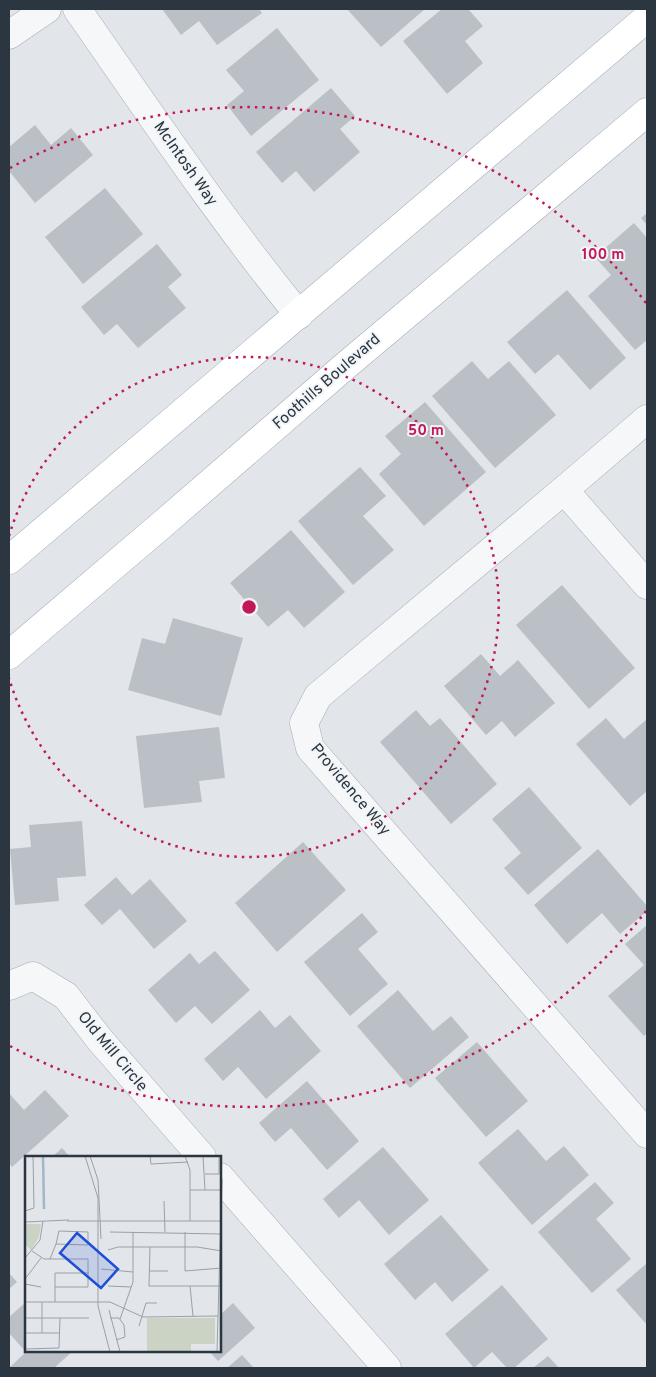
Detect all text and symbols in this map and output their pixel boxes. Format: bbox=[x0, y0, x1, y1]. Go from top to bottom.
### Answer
street label: McIntosh Way bbox=[149, 118, 221, 210]
text: 100 m bbox=[582, 246, 624, 265]
street label: Foothills Boulevard bbox=[269, 330, 385, 434]
text: 50 m bbox=[408, 422, 444, 441]
centre of rings bbox=[240, 598, 258, 616]
street label: Providence Way bbox=[306, 740, 394, 840]
street label: Old Mill Circle bbox=[73, 1008, 151, 1096]
inset map bbox=[25, 1156, 221, 1352]

